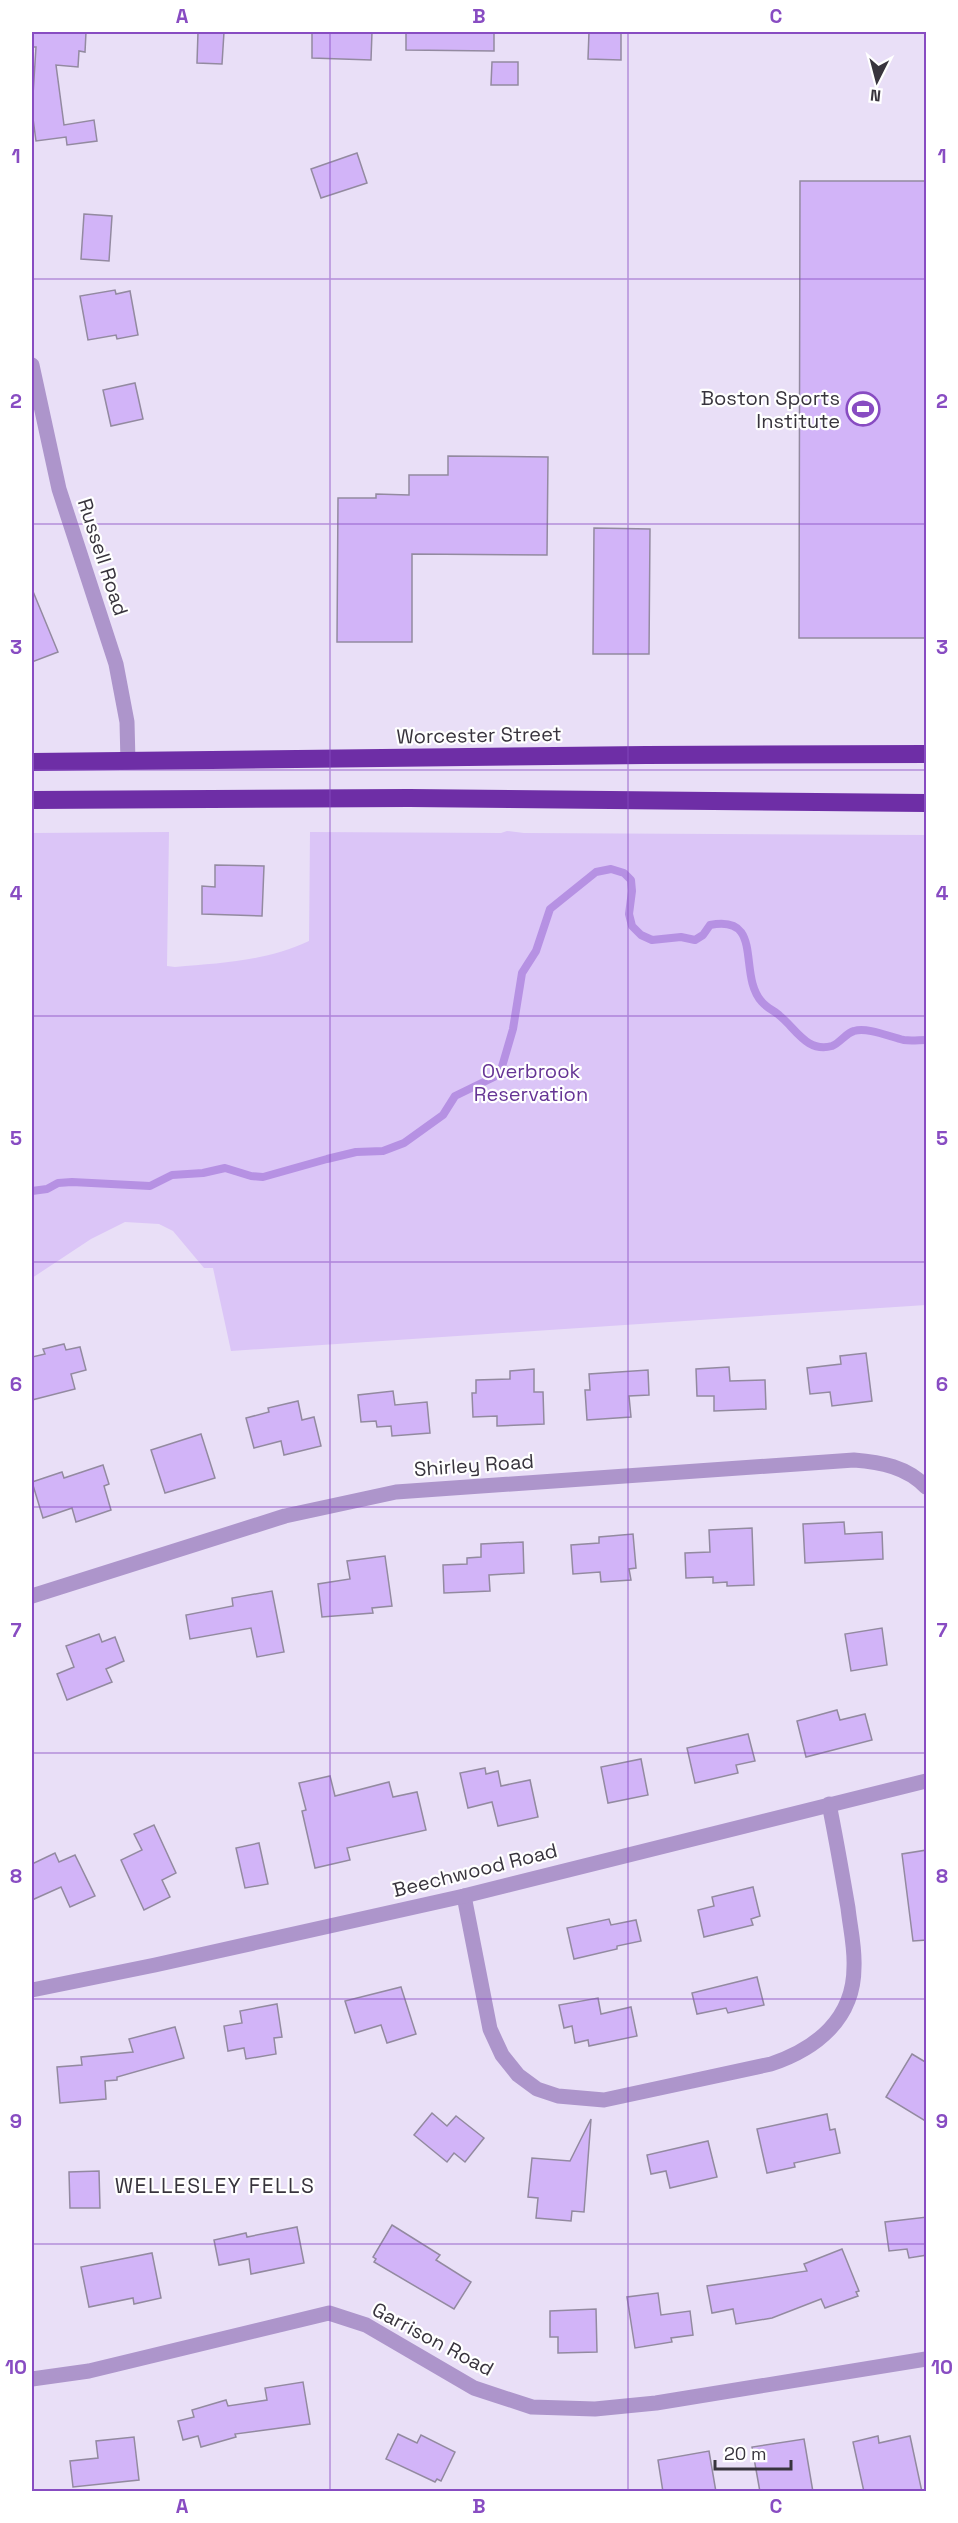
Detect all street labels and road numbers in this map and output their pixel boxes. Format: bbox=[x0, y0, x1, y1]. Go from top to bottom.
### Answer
street label: Russell Road bbox=[72, 495, 134, 619]
street label: Worcester Street bbox=[396, 721, 562, 749]
street label: Shirley Road bbox=[413, 1448, 535, 1482]
street label: Beechwood Road bbox=[390, 1837, 560, 1903]
street label: Garrison Road bbox=[368, 2296, 498, 2382]

